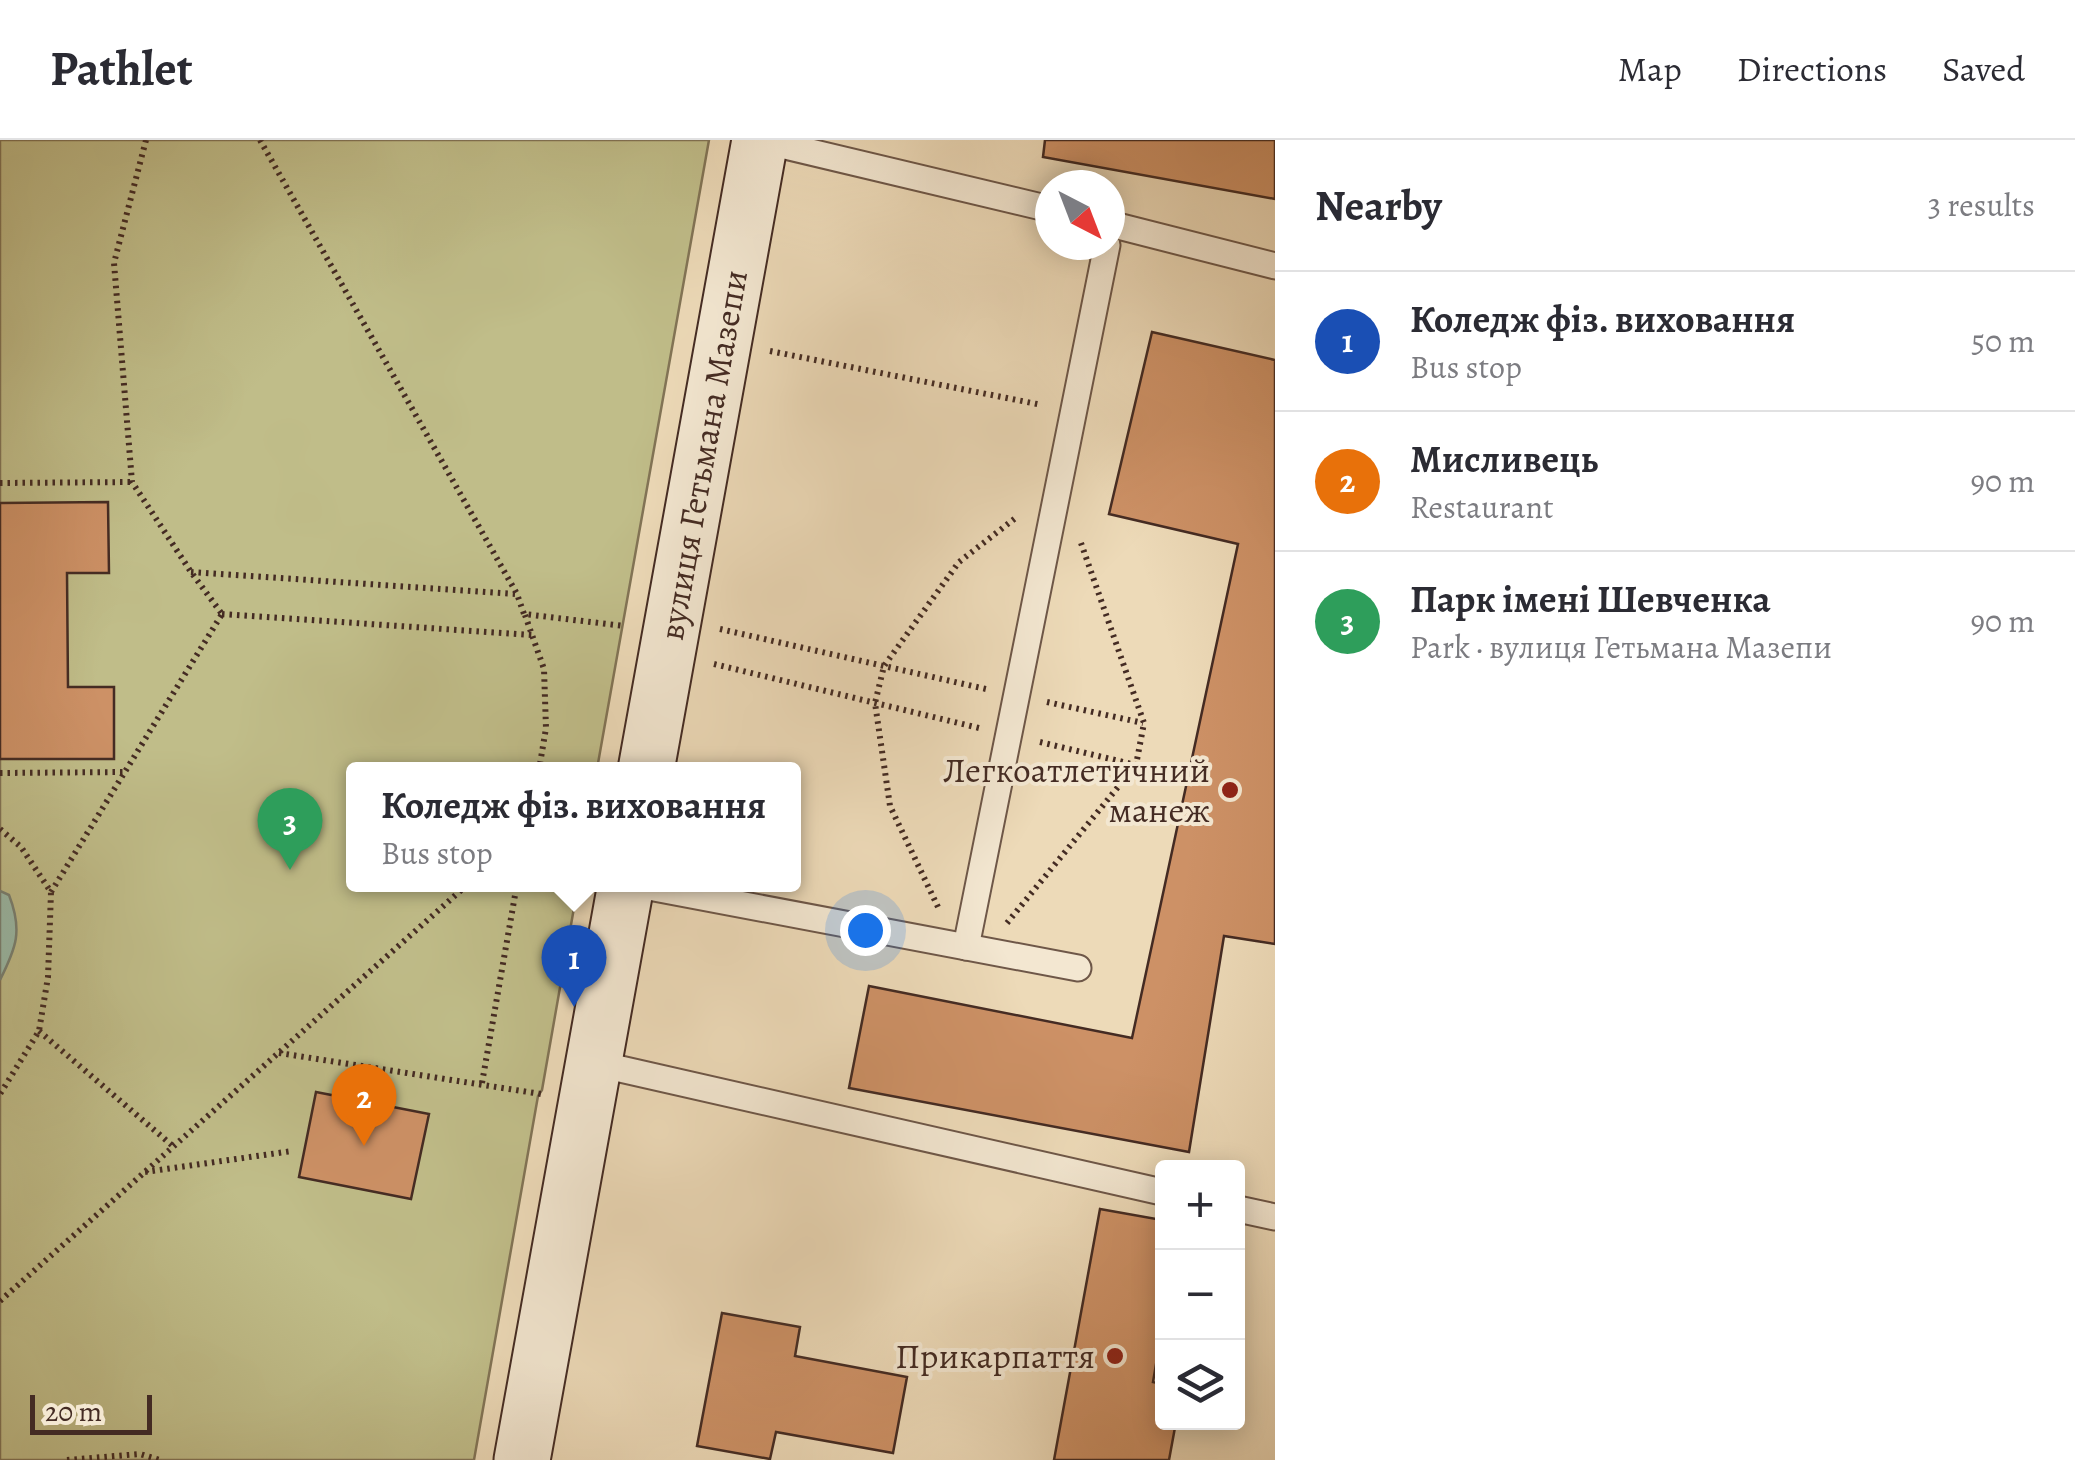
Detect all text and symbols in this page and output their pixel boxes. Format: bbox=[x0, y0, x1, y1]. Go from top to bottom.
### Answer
text: Pathlet bbox=[50, 36, 193, 102]
text: Map bbox=[1618, 45, 1682, 93]
text: Directions bbox=[1737, 45, 1887, 93]
text: Saved bbox=[1942, 45, 2025, 93]
north arrow bbox=[1035, 170, 1125, 260]
text: Nearby bbox=[1315, 177, 1442, 234]
text: 3 results bbox=[1928, 183, 2035, 227]
street label: вулиця Гетьмана Мазепи bbox=[647, 266, 759, 644]
text: Коледж фіз. виховання bbox=[1410, 293, 1795, 345]
text: 1 bbox=[1342, 319, 1353, 363]
text: 50 m bbox=[1971, 319, 2035, 363]
text: Bus stop bbox=[1410, 345, 1522, 389]
text: Мисливець bbox=[1410, 433, 1598, 485]
text: 2 bbox=[1340, 459, 1355, 503]
text: 90 m bbox=[1970, 459, 2035, 503]
text: Restaurant bbox=[1410, 485, 1554, 529]
text: Парк імені Шевченка bbox=[1410, 573, 1770, 625]
text: 3 bbox=[1341, 599, 1354, 643]
text: 90 m bbox=[1970, 599, 2035, 643]
text: Park · вулиця Гетьмана Мазепи bbox=[1410, 625, 1832, 669]
place label: Легкоатлетичний манеж bbox=[943, 746, 1210, 834]
popup bbox=[346, 762, 801, 892]
text: Коледж фіз. виховання bbox=[381, 779, 766, 831]
marker: Легкоатлетичний манеж bbox=[1219, 779, 1241, 801]
pin: 3 bbox=[258, 788, 322, 870]
text: Bus stop bbox=[381, 831, 493, 875]
your location bbox=[840, 905, 891, 956]
pin: 1 bbox=[542, 924, 606, 1007]
pin: 2 bbox=[332, 1064, 396, 1146]
map controls bbox=[1155, 1160, 1245, 1430]
button: + bbox=[1155, 1160, 1245, 1250]
button: − bbox=[1155, 1250, 1245, 1340]
place label: Прикарпаття bbox=[895, 1332, 1095, 1380]
button: layers bbox=[1155, 1340, 1245, 1430]
marker: Прикарпаття bbox=[1104, 1345, 1126, 1367]
scale bar bbox=[30, 1390, 152, 1434]
text: 20 m bbox=[45, 1393, 102, 1431]

